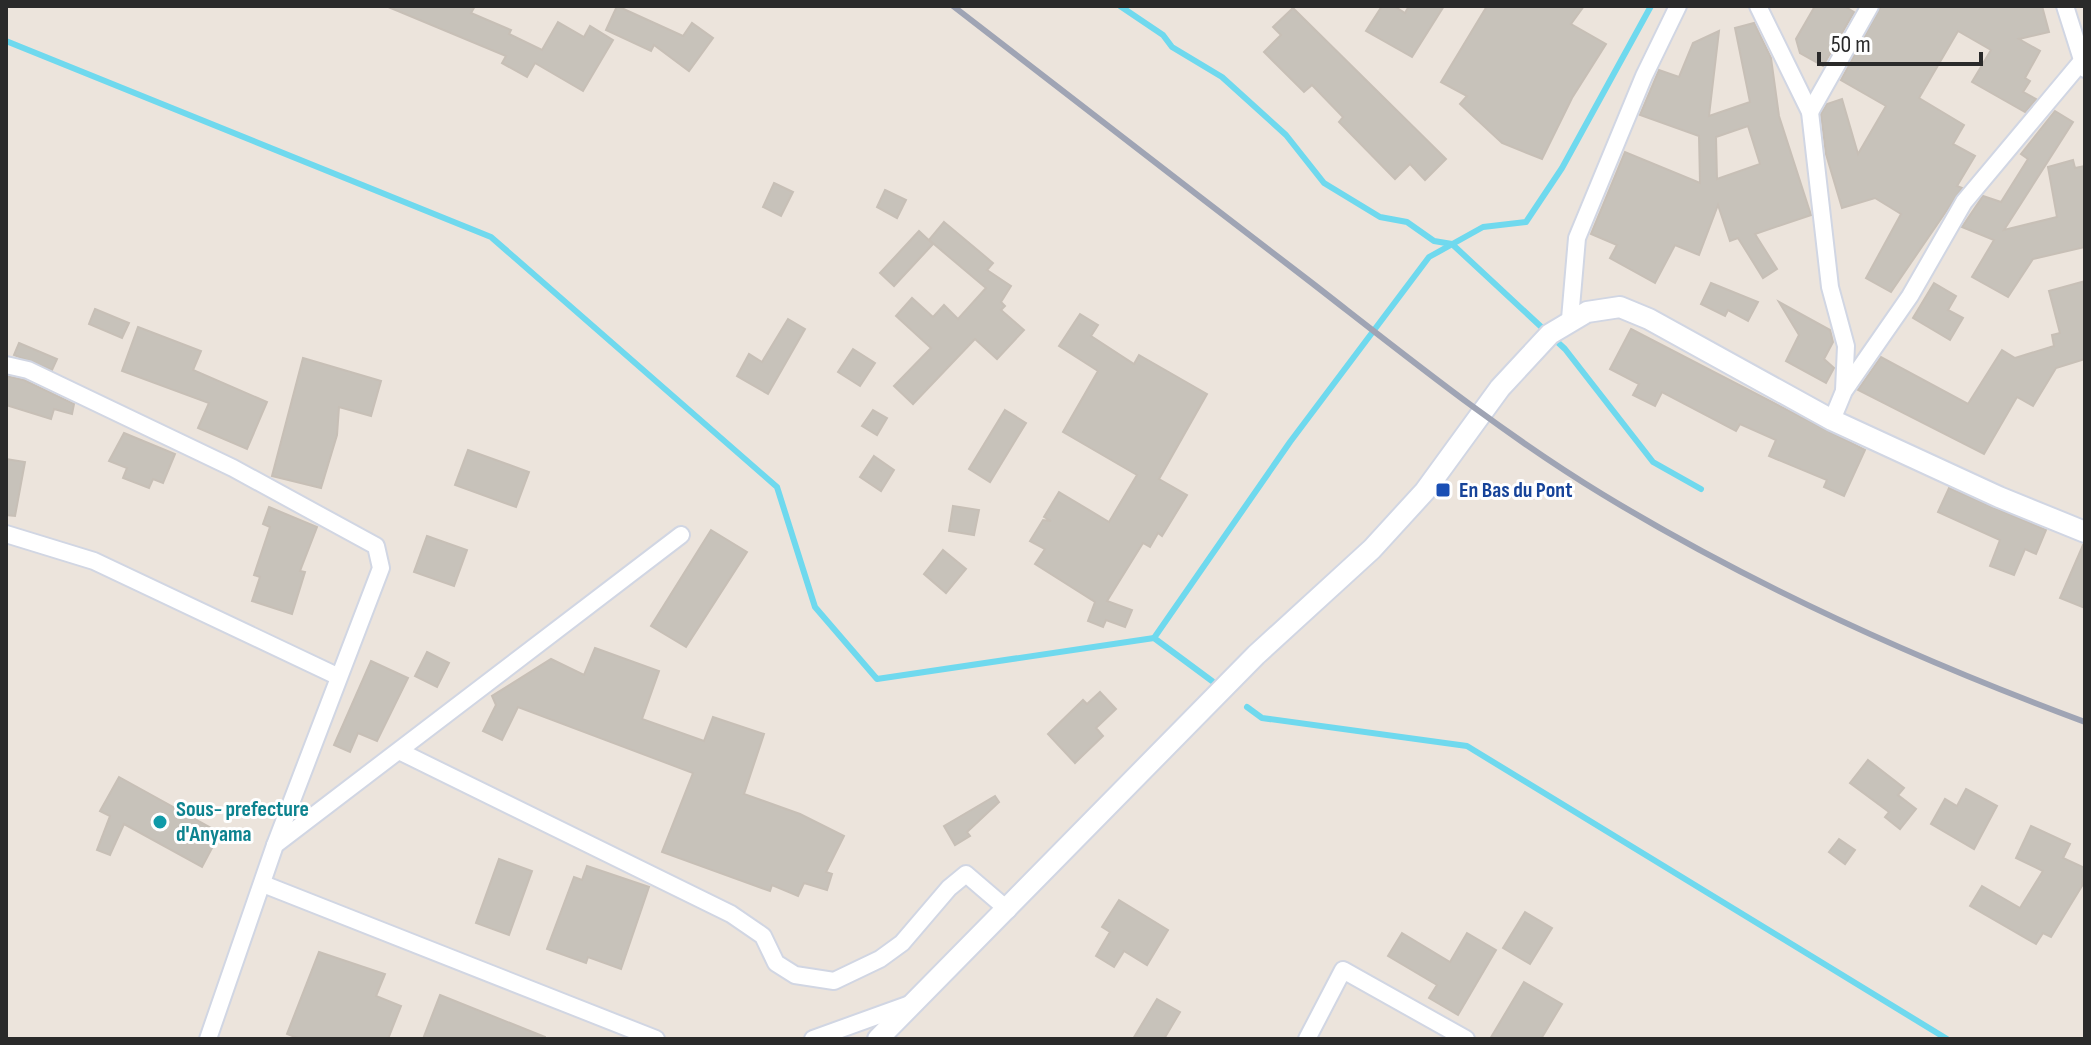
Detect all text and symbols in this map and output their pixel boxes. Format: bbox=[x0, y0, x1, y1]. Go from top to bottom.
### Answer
scale bar bbox=[1819, 16, 1981, 66]
text: 50 m bbox=[1831, 30, 1871, 59]
place label: En Bas du Pont bbox=[1459, 477, 1573, 504]
marker: En Bas du Pont bbox=[1434, 481, 1452, 499]
place label: Sous- prefecture d'Anyama bbox=[176, 796, 309, 848]
marker: Sous- prefecture d'Anyama bbox=[151, 813, 169, 831]

